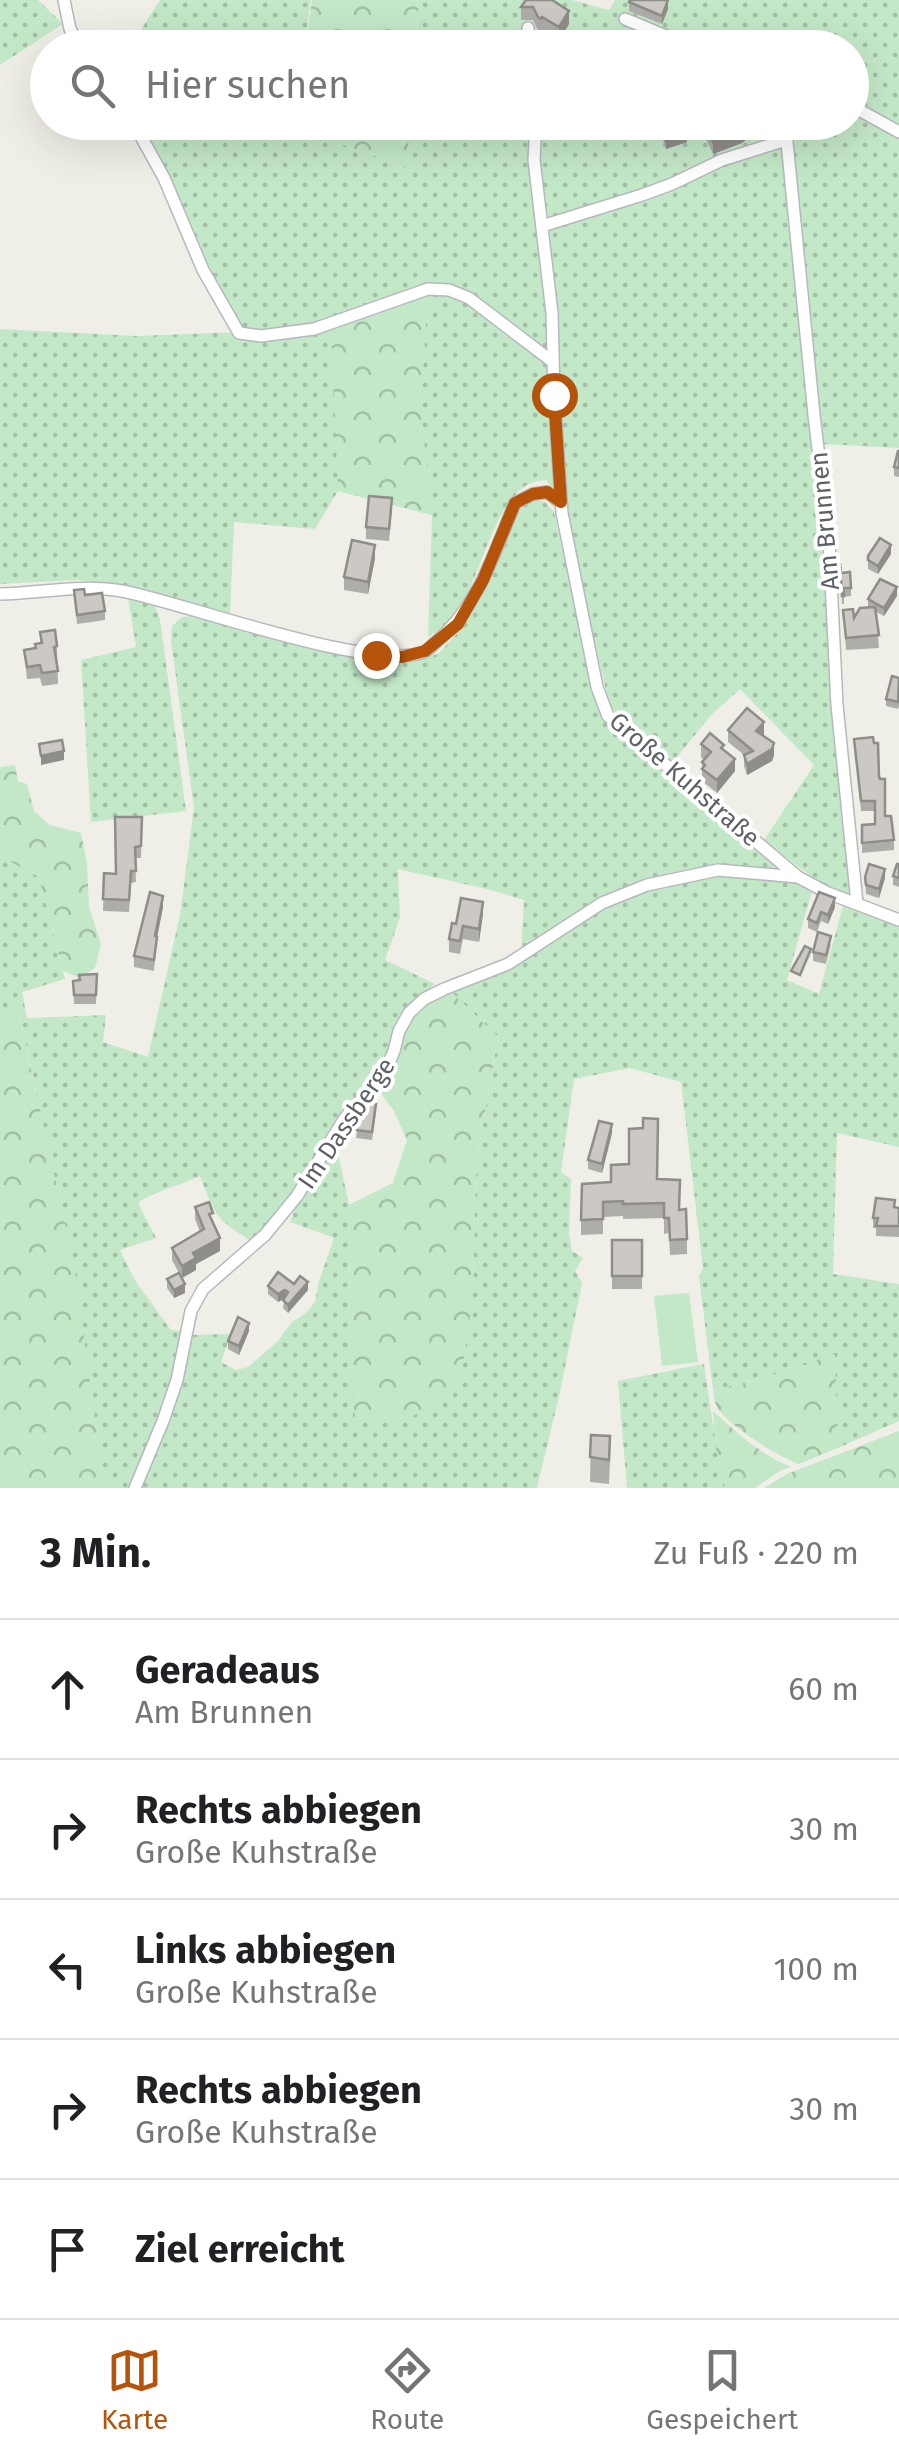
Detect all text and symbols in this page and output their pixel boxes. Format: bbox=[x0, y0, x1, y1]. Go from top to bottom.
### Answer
search box bbox=[30, 30, 869, 140]
icon: search bbox=[65, 58, 120, 113]
text: Hier suchen bbox=[145, 62, 350, 108]
route start bbox=[532, 373, 578, 419]
street label: Am Brunnen bbox=[804, 450, 846, 592]
route end bbox=[354, 633, 400, 679]
street label: Große Kuhstraße bbox=[603, 706, 766, 853]
street label: Im Dassberge bbox=[292, 1052, 402, 1195]
text: 3 Min. bbox=[40, 1528, 151, 1578]
text: Zu Fuß · 220 m bbox=[654, 1534, 859, 1572]
text: Geradeaus bbox=[135, 1647, 320, 1693]
icon: ahead bbox=[40, 1662, 95, 1717]
text: 60 m bbox=[788, 1670, 859, 1708]
text: Am Brunnen bbox=[135, 1693, 313, 1731]
text: Rechts abbiegen bbox=[135, 1787, 422, 1833]
icon: right bbox=[40, 1802, 95, 1857]
text: 30 m bbox=[789, 1810, 859, 1848]
text: Große Kuhstraße bbox=[135, 1833, 378, 1871]
text: Links abbiegen bbox=[135, 1927, 396, 1973]
icon: left bbox=[40, 1942, 95, 1997]
text: 100 m bbox=[774, 1950, 859, 1988]
text: Große Kuhstraße bbox=[135, 1973, 378, 2011]
text: Rechts abbiegen bbox=[135, 2067, 422, 2113]
icon: right bbox=[40, 2082, 95, 2137]
text: 30 m bbox=[789, 2090, 859, 2128]
text: Große Kuhstraße bbox=[135, 2113, 378, 2151]
icon: arrive bbox=[40, 2222, 95, 2277]
text: Ziel erreicht bbox=[135, 2226, 344, 2272]
tab: Karte bbox=[101, 2343, 168, 2436]
tab: Route bbox=[370, 2343, 444, 2436]
tab: Gespeichert bbox=[646, 2343, 798, 2436]

